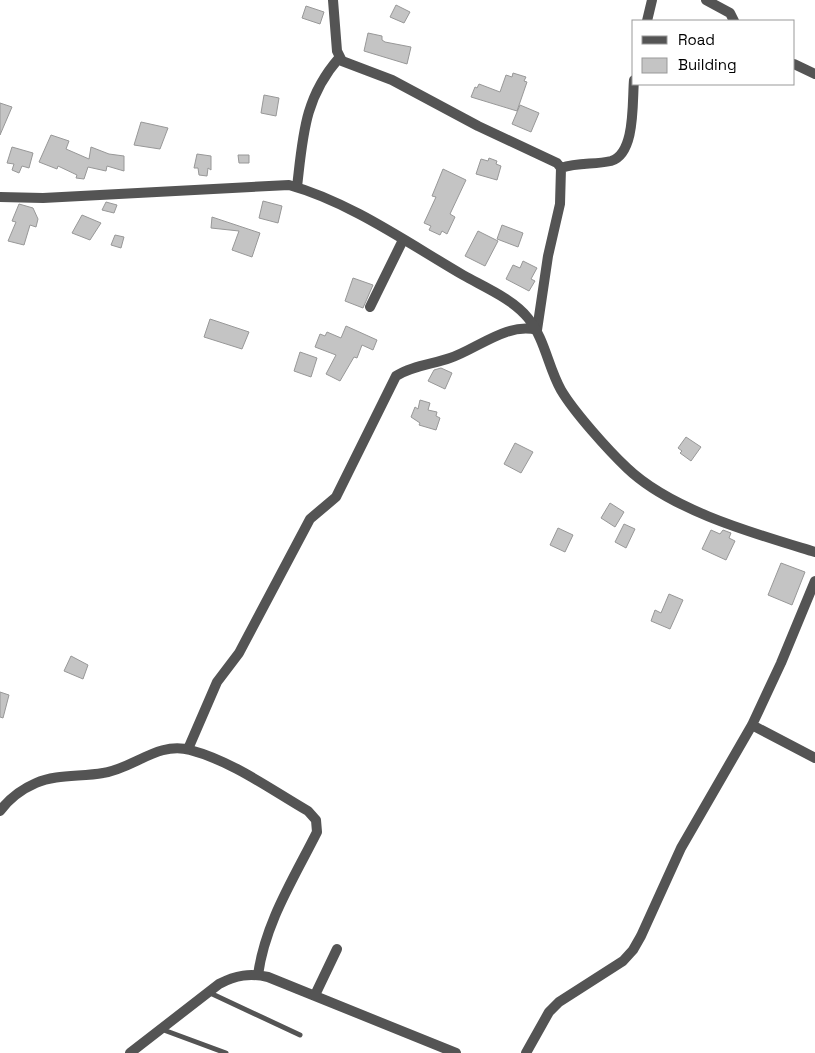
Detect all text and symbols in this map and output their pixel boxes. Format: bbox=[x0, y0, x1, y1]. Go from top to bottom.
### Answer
legend bbox=[632, 20, 795, 85]
text: Road bbox=[678, 30, 715, 49]
text: Building bbox=[678, 55, 737, 74]

